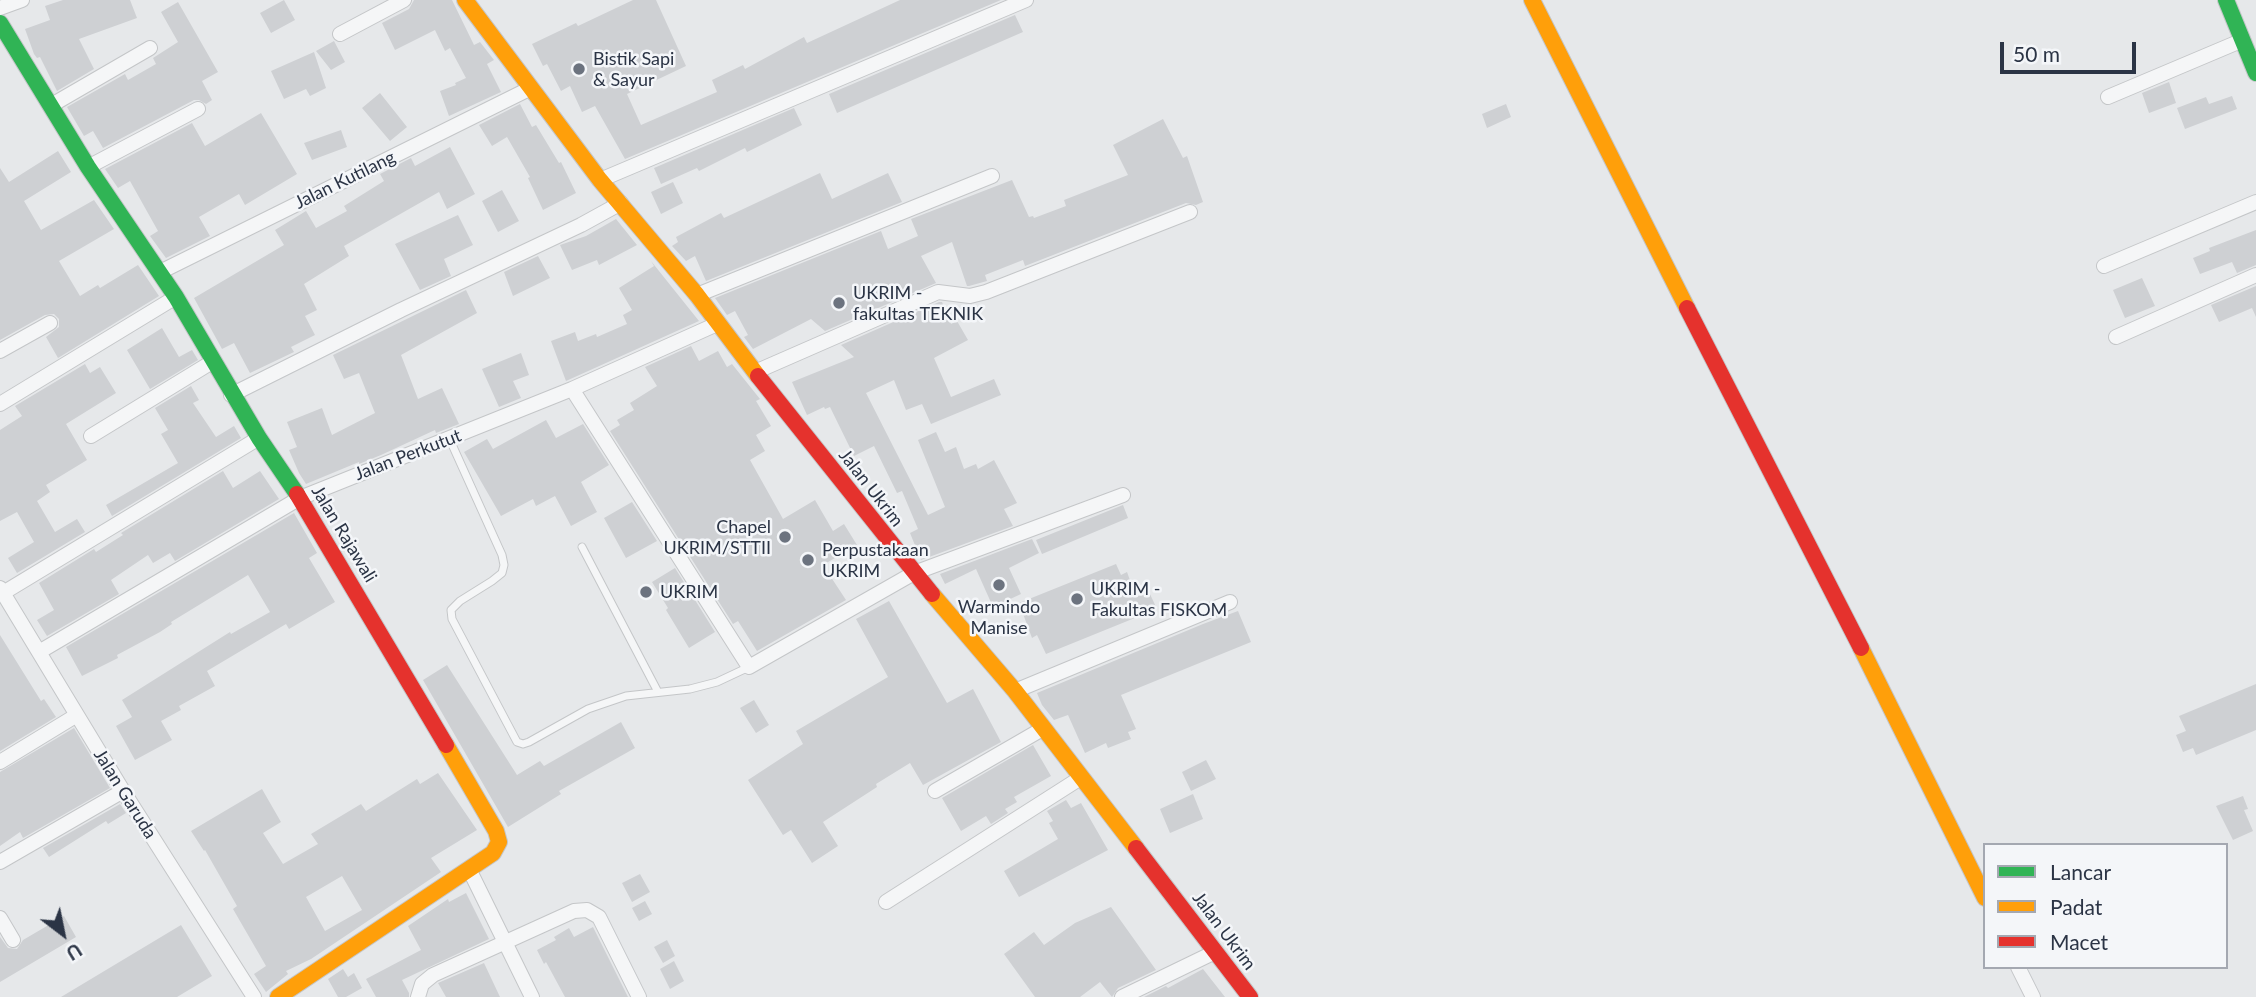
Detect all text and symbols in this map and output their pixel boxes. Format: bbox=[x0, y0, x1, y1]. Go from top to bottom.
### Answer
scale bar bbox=[2004, 28, 2140, 72]
text: 50 m bbox=[2013, 41, 2060, 66]
place label: Bistik Sapi & Sayur bbox=[593, 48, 674, 90]
marker: Bistik Sapi & Sayur bbox=[571, 61, 587, 77]
street label: Jalan Kutilang bbox=[291, 146, 399, 214]
place label: UKRIM - fakultas TEKNIK bbox=[853, 282, 983, 324]
marker: UKRIM - fakultas TEKNIK bbox=[831, 295, 847, 311]
street label: Jalan Perkutut bbox=[352, 425, 464, 485]
street label: Jalan Ukrim bbox=[834, 445, 908, 531]
street label: Jalan Rajawali bbox=[307, 482, 381, 586]
place label: Chapel UKRIM/STTII bbox=[664, 516, 771, 558]
marker: Chapel UKRIM/STTII bbox=[777, 529, 793, 545]
place label: Perpustakaan UKRIM bbox=[822, 539, 929, 582]
marker: Perpustakaan UKRIM bbox=[800, 552, 816, 568]
marker: Warmindo Manise bbox=[991, 577, 1007, 593]
place label: UKRIM - Fakultas FISKOM bbox=[1091, 578, 1227, 620]
place label: UKRIM bbox=[660, 581, 718, 603]
marker: UKRIM bbox=[638, 584, 654, 600]
marker: UKRIM - Fakultas FISKOM bbox=[1069, 591, 1085, 607]
place label: Warmindo Manise bbox=[958, 596, 1040, 638]
street label: Jalan Garuda bbox=[89, 745, 161, 843]
legend bbox=[1983, 843, 2228, 969]
text: Lancar bbox=[2050, 859, 2111, 884]
street label: Jalan Ukrim bbox=[1188, 888, 1260, 974]
text: Padat bbox=[2050, 894, 2102, 919]
north arrow bbox=[28, 899, 98, 969]
text: Macet bbox=[2050, 929, 2108, 954]
text: U bbox=[62, 939, 86, 966]

